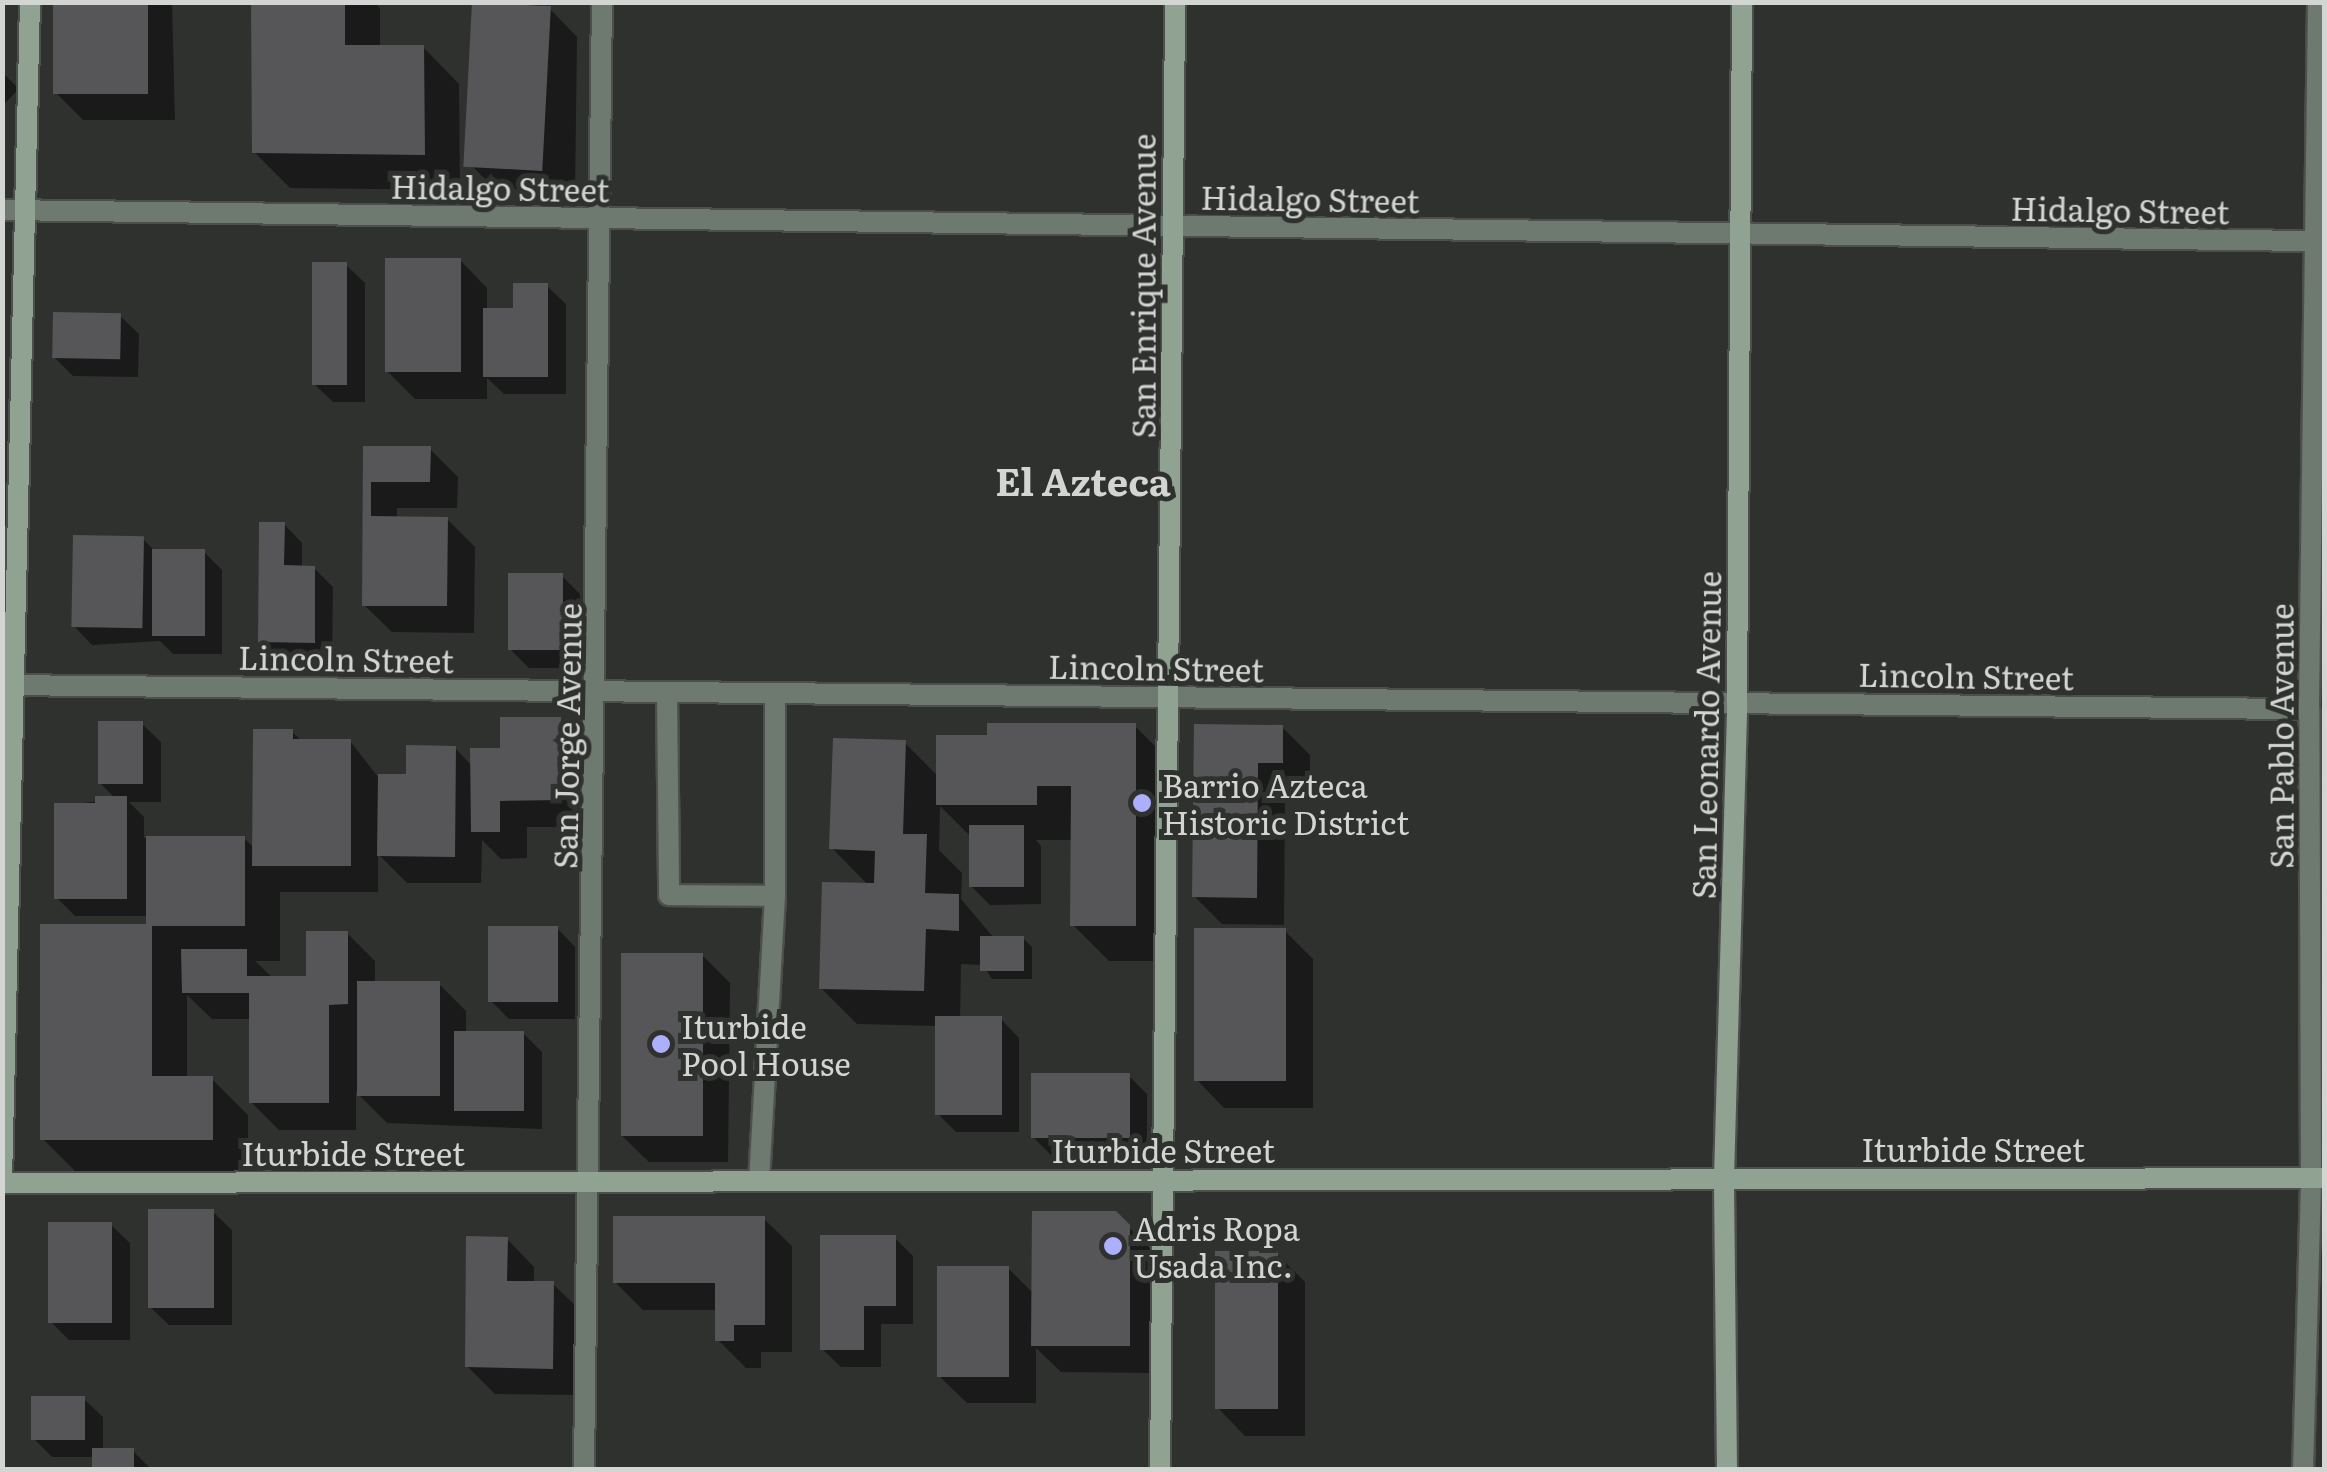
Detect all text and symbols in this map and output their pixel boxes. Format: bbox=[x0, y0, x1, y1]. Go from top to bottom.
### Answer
street label: San Enrique Avenue bbox=[1123, 134, 1161, 438]
street label: Hidalgo Street bbox=[390, 166, 610, 208]
street label: Hidalgo Street bbox=[1200, 177, 1420, 219]
street label: Hidalgo Street bbox=[2010, 188, 2230, 230]
district label: El Azteca bbox=[995, 457, 1171, 503]
street label: San Leonardo Avenue bbox=[1683, 570, 1727, 900]
street label: San Jorge Avenue bbox=[544, 603, 588, 869]
street label: San Pablo Avenue bbox=[2261, 603, 2299, 869]
street label: Lincoln Street bbox=[238, 637, 454, 679]
street label: Lincoln Street bbox=[1048, 646, 1264, 688]
street label: Lincoln Street bbox=[1858, 654, 2074, 696]
place label: Barrio Azteca Historic District bbox=[1162, 766, 1409, 841]
marker: Barrio Azteca Historic District bbox=[1131, 792, 1153, 814]
place label: Iturbide Pool House bbox=[681, 1007, 851, 1082]
marker: Iturbide Pool House bbox=[650, 1033, 672, 1055]
street label: Iturbide Street bbox=[1861, 1129, 2085, 1167]
street label: Iturbide Street bbox=[1051, 1130, 1275, 1168]
street label: Iturbide Street bbox=[241, 1133, 465, 1171]
place label: Adris Ropa Usada Inc. bbox=[1133, 1209, 1300, 1284]
marker: Adris Ropa Usada Inc. bbox=[1102, 1235, 1124, 1257]

